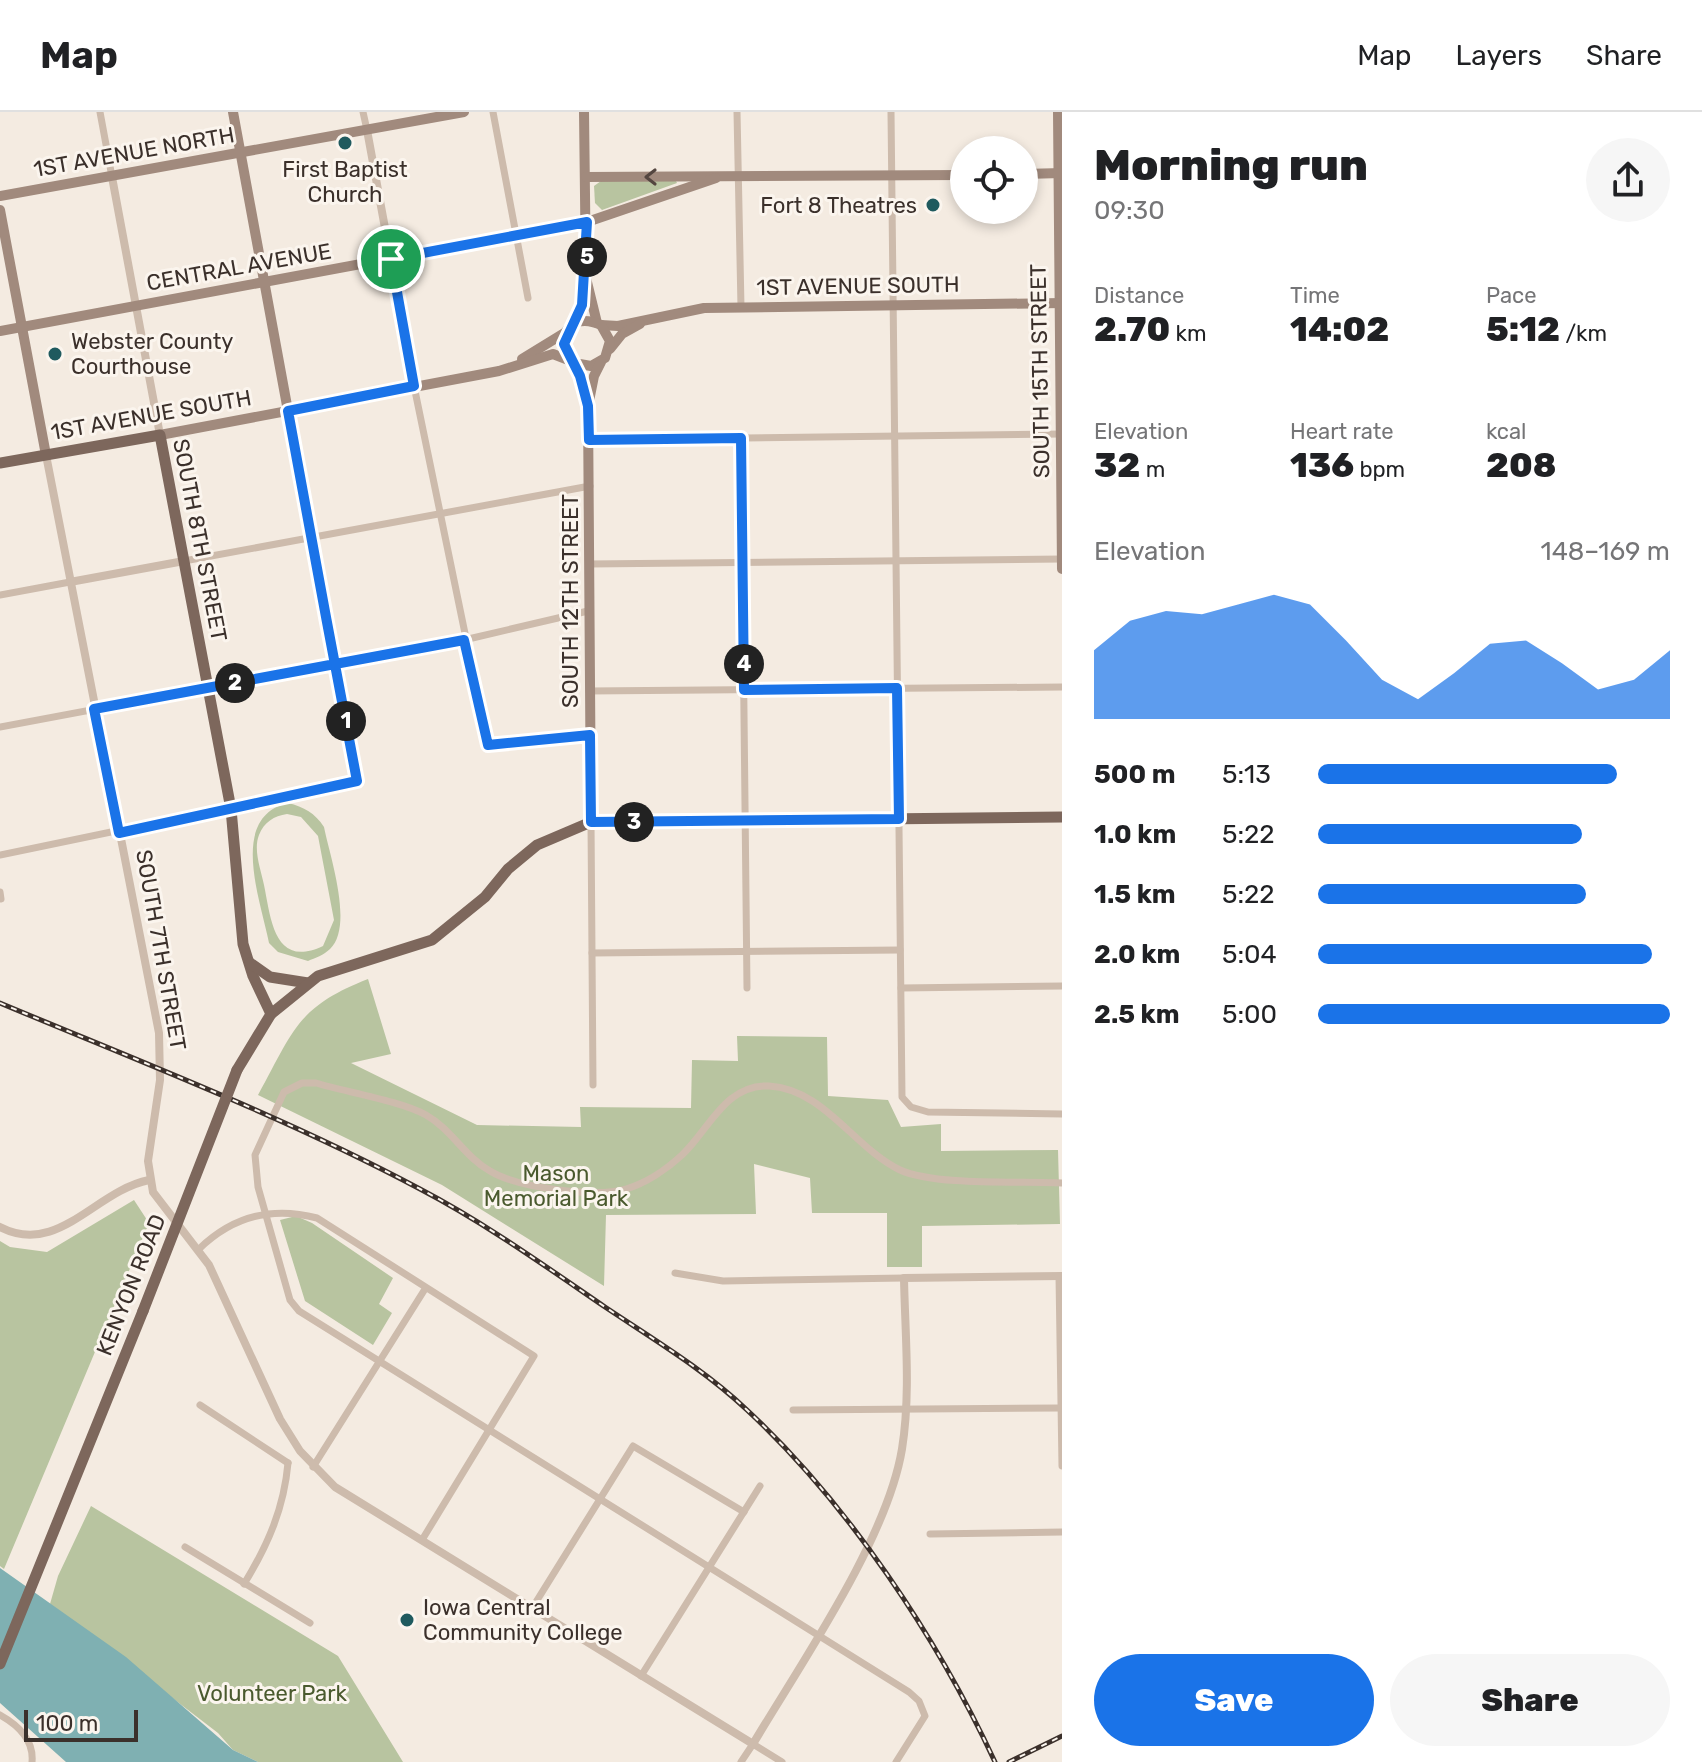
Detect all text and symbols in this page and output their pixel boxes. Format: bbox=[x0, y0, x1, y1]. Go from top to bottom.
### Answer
text: Map bbox=[40, 32, 118, 78]
text: Map bbox=[1357, 39, 1412, 72]
text: Layers bbox=[1456, 39, 1542, 72]
text: Share bbox=[1586, 39, 1662, 72]
street label: 1ST AVENUE NORTH bbox=[31, 121, 237, 183]
marker: First Baptist Church bbox=[336, 134, 354, 152]
map controls bbox=[950, 136, 1038, 224]
button: locate bbox=[950, 136, 1038, 224]
button: share bbox=[1586, 138, 1670, 222]
text: Morning run bbox=[1094, 139, 1368, 191]
place label: First Baptist Church bbox=[282, 156, 408, 208]
one-way arrow bbox=[644, 168, 657, 186]
place label: Fort 8 Theatres bbox=[760, 192, 917, 219]
text: 09:30 bbox=[1094, 195, 1165, 226]
marker: Fort 8 Theatres bbox=[924, 196, 942, 214]
pin bbox=[357, 225, 425, 293]
street label: CENTRAL AVENUE bbox=[144, 237, 334, 297]
icon: arrive bbox=[369, 237, 413, 281]
pin: 5 bbox=[567, 237, 607, 277]
text: 5 bbox=[580, 243, 594, 270]
street label: SOUTH 15TH STREET bbox=[1025, 263, 1055, 478]
street label: 1ST AVENUE SOUTH bbox=[756, 271, 960, 301]
text: Distance bbox=[1094, 282, 1184, 309]
text: Time bbox=[1290, 282, 1340, 309]
text: Pace bbox=[1486, 282, 1537, 309]
text: 2.70 bbox=[1094, 309, 1170, 350]
text: 14:02 bbox=[1290, 309, 1389, 350]
text: 5:12 bbox=[1486, 309, 1560, 350]
text: km bbox=[1170, 320, 1207, 347]
text: /km bbox=[1560, 320, 1607, 347]
place label: Webster County Courthouse bbox=[71, 328, 233, 380]
marker: Webster County Courthouse bbox=[46, 345, 64, 363]
street label: 1ST AVENUE SOUTH bbox=[49, 384, 253, 446]
text: Elevation bbox=[1094, 418, 1188, 445]
text: Heart rate bbox=[1290, 418, 1394, 445]
text: kcal bbox=[1486, 418, 1526, 445]
street label: SOUTH 8TH STREET bbox=[167, 436, 233, 644]
text: 32 bbox=[1094, 445, 1140, 486]
text: 136 bbox=[1290, 445, 1354, 486]
text: 208 bbox=[1486, 445, 1556, 486]
text: m bbox=[1140, 456, 1165, 483]
text: bpm bbox=[1354, 456, 1405, 483]
street label: SOUTH 12TH STREET bbox=[557, 494, 584, 708]
text: Elevation bbox=[1094, 536, 1205, 567]
text: 148–169 m bbox=[1541, 536, 1670, 567]
pin: 4 bbox=[724, 644, 764, 684]
text: 4 bbox=[736, 650, 752, 677]
pin: 2 bbox=[215, 663, 255, 703]
text: 2 bbox=[228, 669, 242, 696]
pin: 1 bbox=[326, 701, 366, 741]
text: 1 bbox=[341, 707, 351, 734]
text: 500 m bbox=[1094, 759, 1176, 790]
text: 5:13 bbox=[1222, 759, 1271, 790]
pin: 3 bbox=[614, 802, 654, 842]
text: 3 bbox=[627, 808, 641, 835]
text: 1.0 km bbox=[1094, 819, 1176, 850]
text: 5:22 bbox=[1222, 819, 1275, 850]
street label: SOUTH 7TH STREET bbox=[130, 848, 192, 1053]
text: 1.5 km bbox=[1094, 879, 1176, 910]
text: 5:22 bbox=[1222, 879, 1275, 910]
text: 2.0 km bbox=[1094, 939, 1180, 970]
text: 5:04 bbox=[1222, 939, 1277, 970]
text: 2.5 km bbox=[1094, 999, 1180, 1030]
text: 5:00 bbox=[1222, 999, 1277, 1030]
park label: Mason Memorial Park bbox=[484, 1160, 629, 1212]
street label: KENYON ROAD bbox=[90, 1210, 172, 1360]
place label: Iowa Central Community College bbox=[423, 1594, 623, 1646]
marker: Iowa Central Community College bbox=[398, 1611, 416, 1629]
button: Save bbox=[1094, 1654, 1374, 1746]
button: Share bbox=[1390, 1654, 1670, 1746]
park label: Volunteer Park bbox=[197, 1680, 348, 1707]
scale bar bbox=[24, 1706, 138, 1742]
text: 100 m bbox=[36, 1710, 98, 1737]

